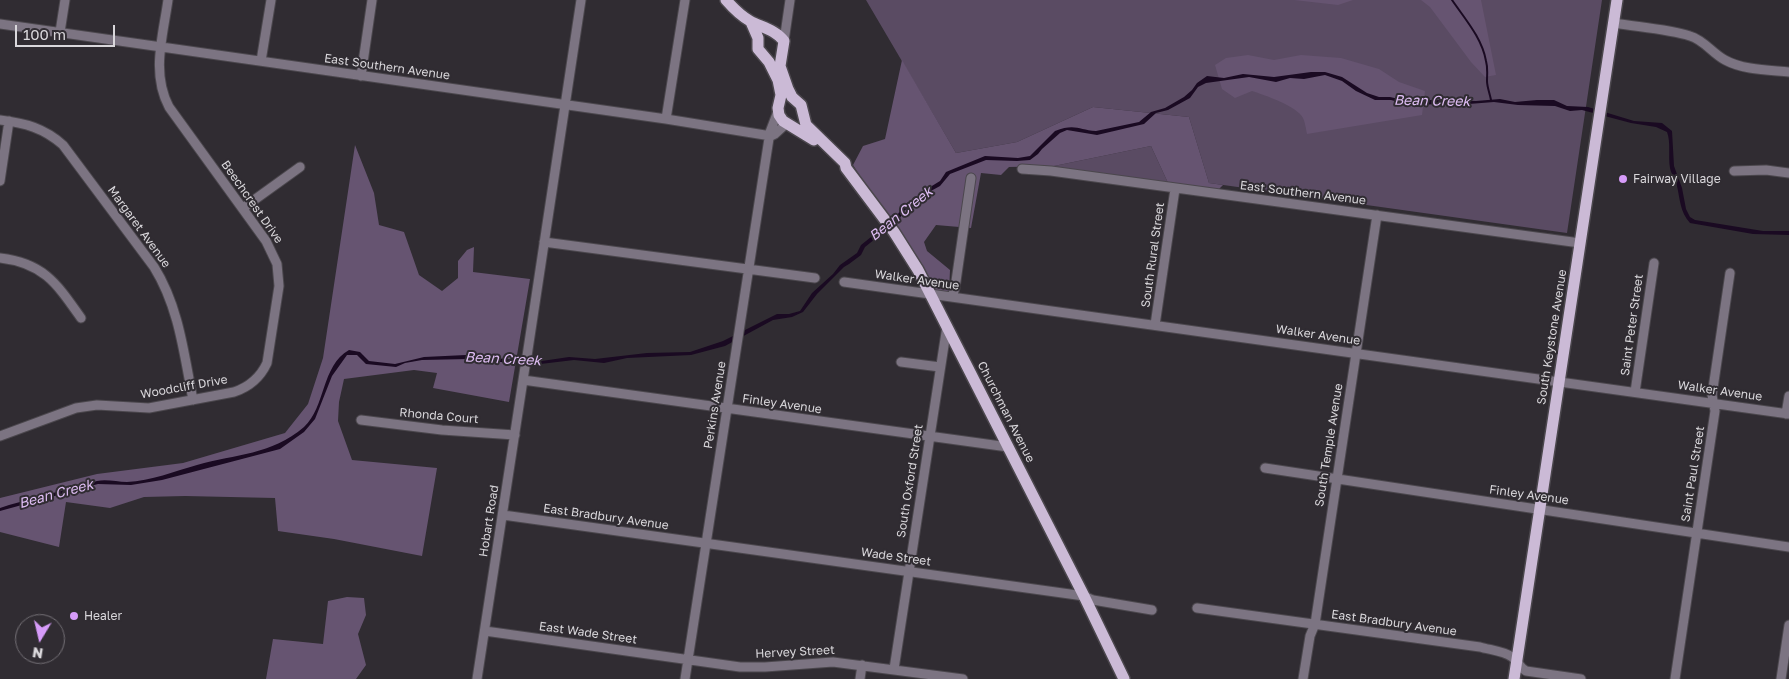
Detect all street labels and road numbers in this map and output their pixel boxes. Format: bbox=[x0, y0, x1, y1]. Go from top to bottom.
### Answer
street label: East Southern Avenue bbox=[323, 51, 451, 83]
street label: Beechcrest Drive bbox=[218, 158, 286, 246]
street label: East Southern Avenue bbox=[1239, 178, 1367, 208]
street label: Margaret Avenue bbox=[105, 183, 173, 271]
street label: South Rural Street bbox=[1138, 201, 1168, 309]
street label: Walker Avenue bbox=[874, 267, 960, 293]
street label: South Keystone Avenue bbox=[1534, 268, 1570, 406]
street label: Saint Peter Street bbox=[1618, 273, 1646, 377]
street label: Walker Avenue bbox=[1275, 322, 1361, 348]
street label: Churchman Avenue bbox=[974, 359, 1038, 465]
street label: Perkins Avenue bbox=[701, 360, 729, 450]
street label: Woodcliff Drive bbox=[139, 372, 229, 402]
street label: Walker Avenue bbox=[1677, 378, 1763, 404]
street label: South Temple Avenue bbox=[1312, 382, 1346, 508]
street label: Finley Avenue bbox=[741, 391, 823, 417]
street label: Rhonda Court bbox=[399, 405, 479, 427]
street label: South Oxford Street bbox=[894, 423, 926, 539]
street label: Saint Paul Street bbox=[1678, 425, 1708, 523]
street label: Finley Avenue bbox=[1488, 482, 1570, 508]
street label: Hobart Road bbox=[476, 484, 502, 558]
street label: East Bradbury Avenue bbox=[542, 501, 670, 533]
street label: Wade Street bbox=[860, 545, 932, 569]
street label: East Bradbury Avenue bbox=[1330, 607, 1458, 639]
street label: East Wade Street bbox=[538, 619, 638, 647]
street label: Hervey Street bbox=[755, 643, 835, 661]

